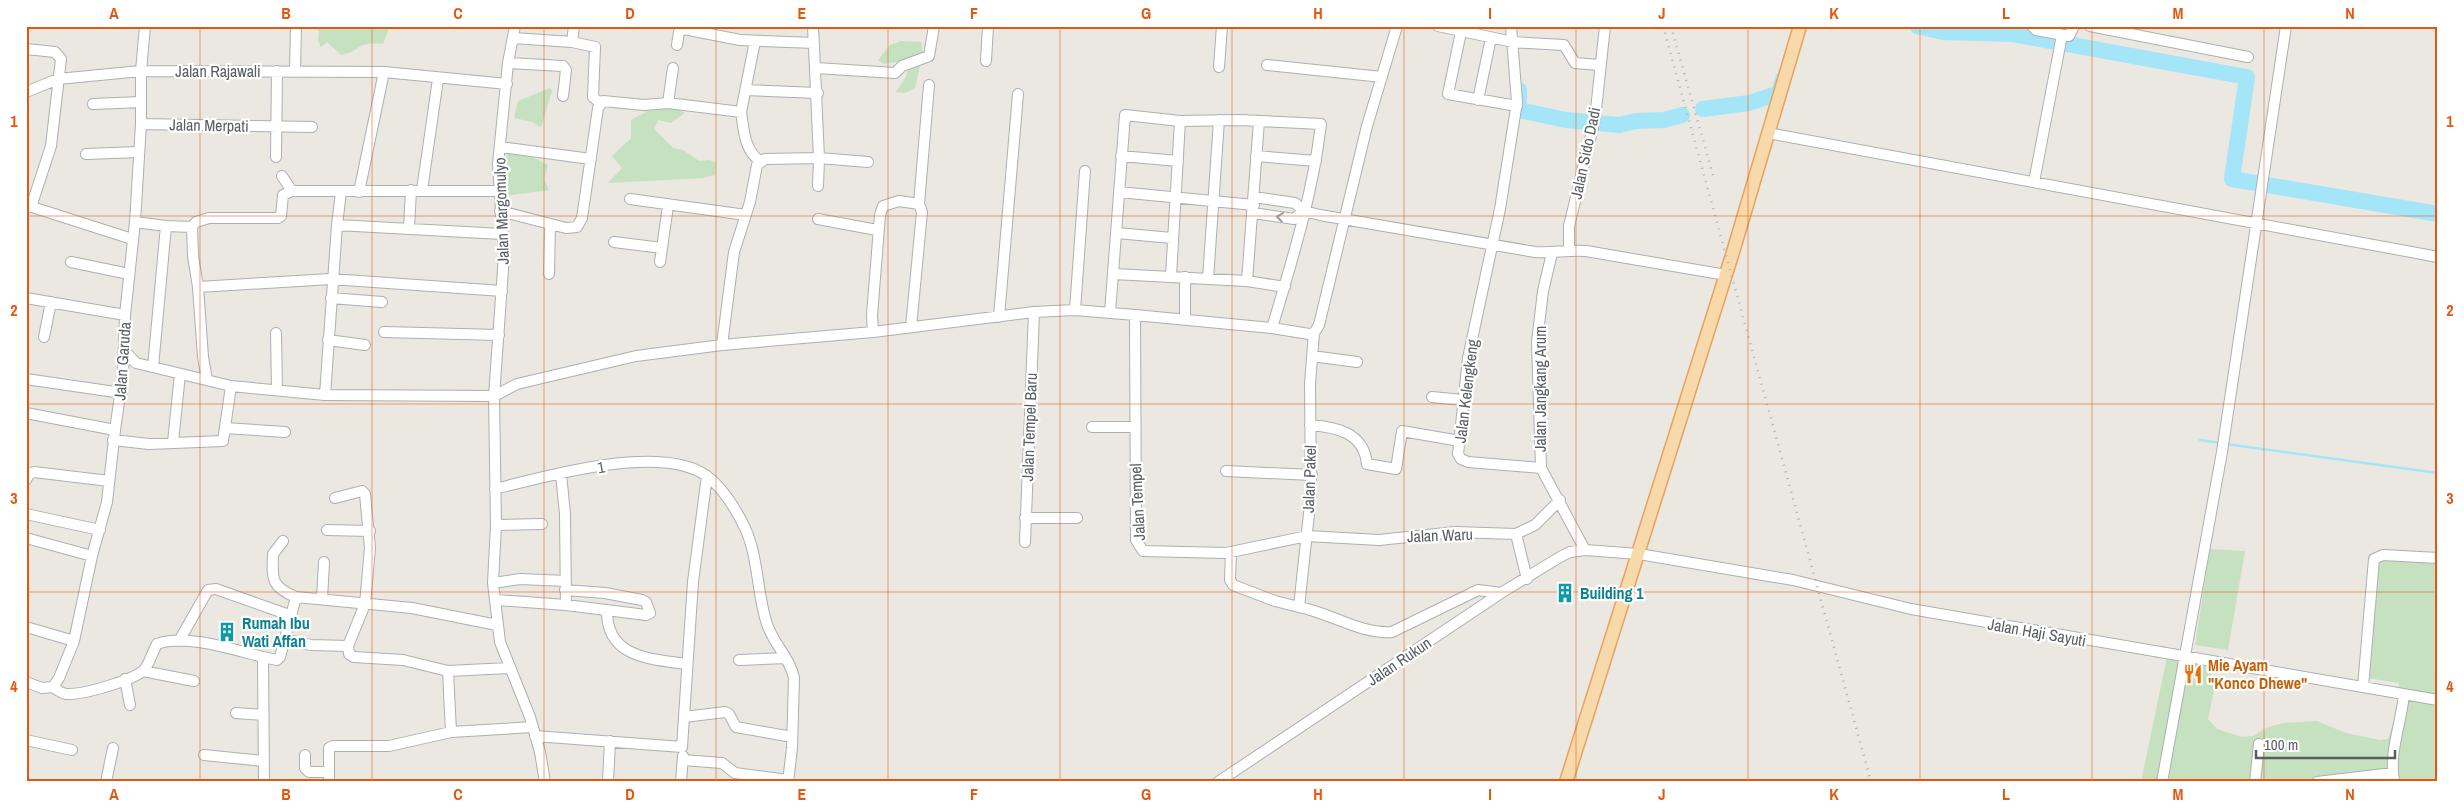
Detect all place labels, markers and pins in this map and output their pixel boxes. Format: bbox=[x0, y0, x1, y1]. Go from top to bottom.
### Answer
building icon: Building 1 bbox=[1554, 582, 1576, 604]
place label: Building 1 bbox=[1580, 582, 1644, 604]
place label: Rumah Ibu Wati Affan bbox=[242, 612, 310, 652]
building icon: Rumah Ibu Wati Affan bbox=[216, 621, 238, 643]
place label: Mie Ayam "Konco Dhewe" bbox=[2208, 654, 2307, 694]
restaurant icon: Mie Ayam "Konco Dhewe" bbox=[2182, 663, 2204, 685]

